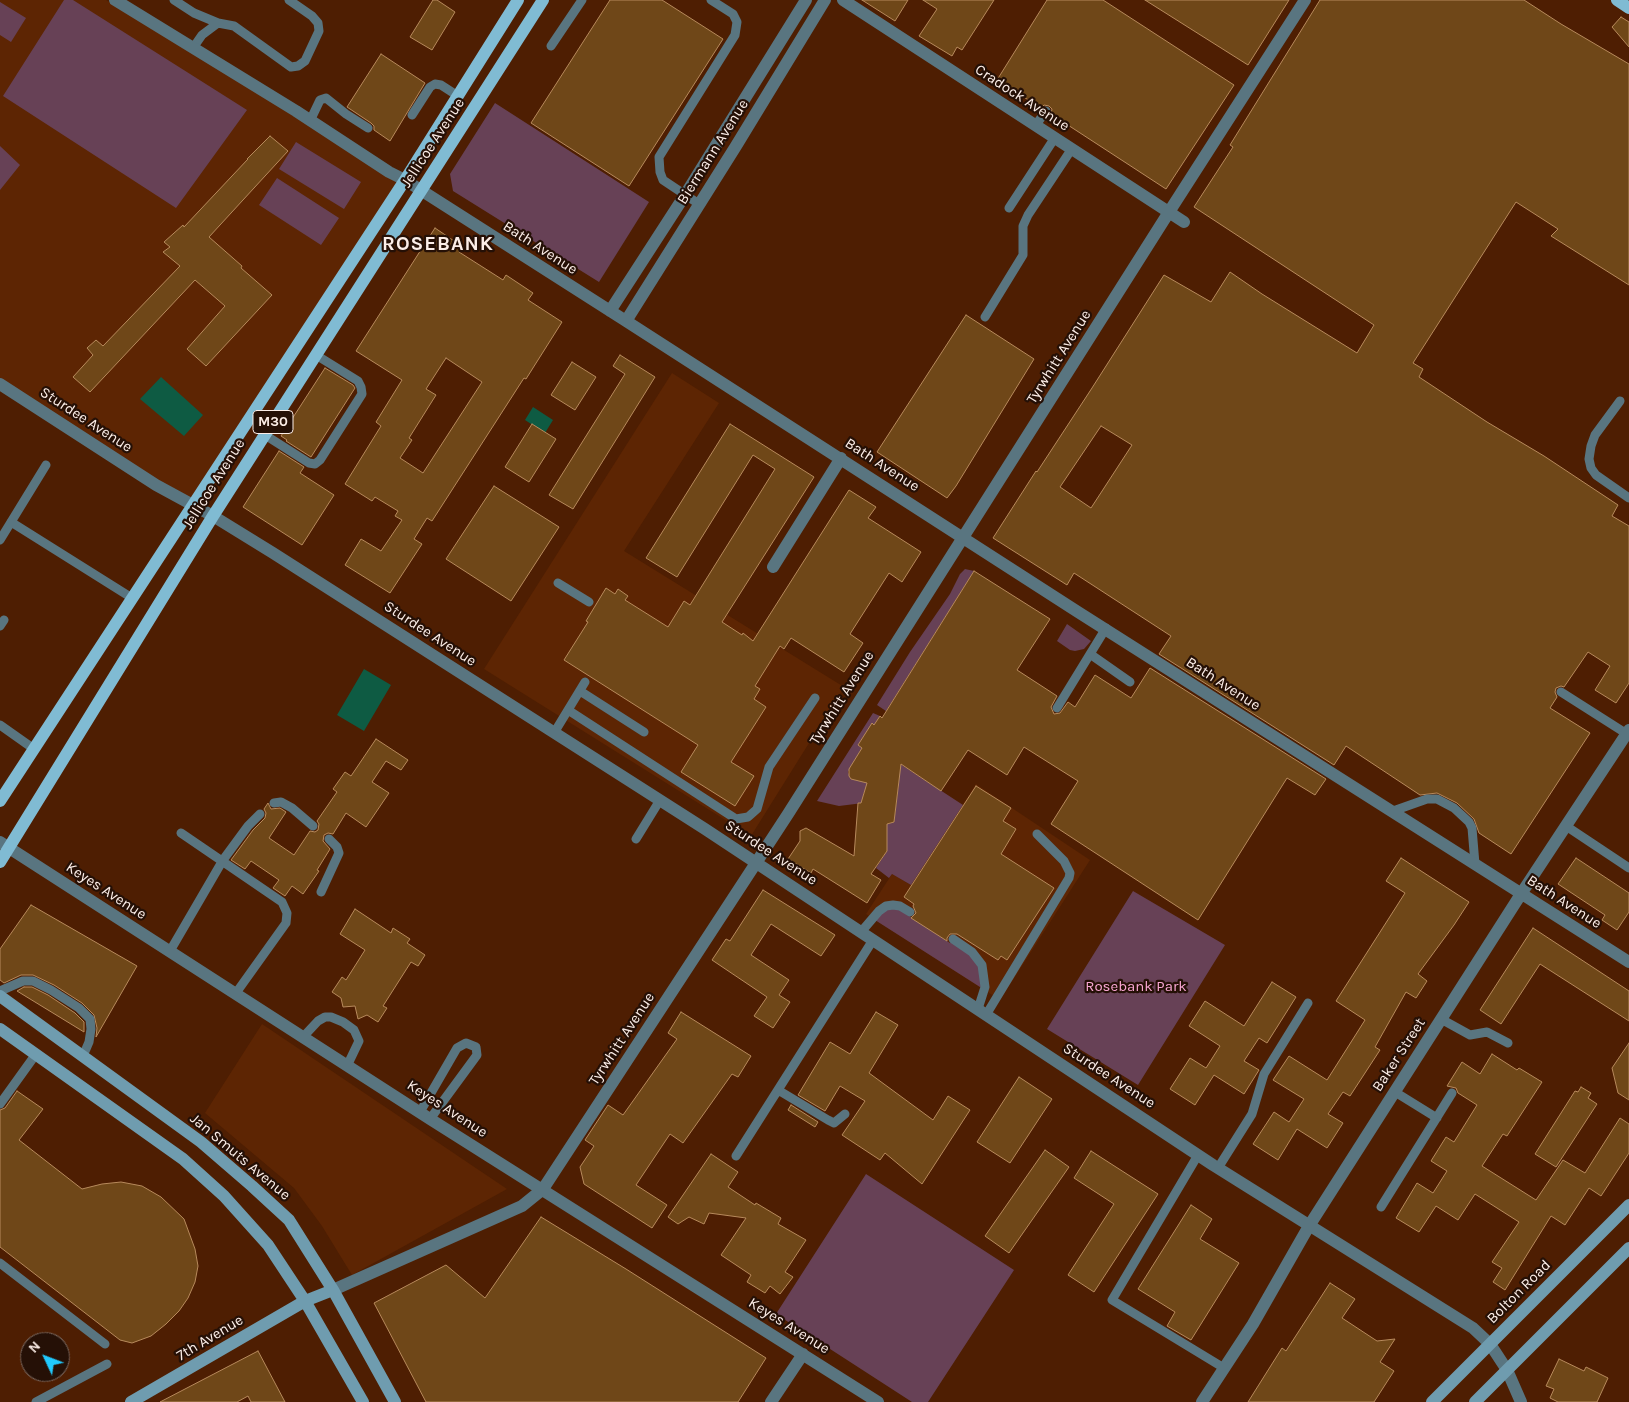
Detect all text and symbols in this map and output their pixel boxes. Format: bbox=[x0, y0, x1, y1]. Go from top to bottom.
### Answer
street label: Cradock Avenue bbox=[971, 61, 1073, 135]
street label: Jellicoe Avenue bbox=[397, 95, 469, 191]
street label: Biermann Avenue bbox=[674, 96, 752, 208]
street label: Bath Avenue bbox=[499, 217, 581, 279]
district label: ROSEBANK bbox=[381, 232, 495, 256]
street label: Tyrwhitt Avenue bbox=[1023, 307, 1095, 407]
street label: Sturdee Avenue bbox=[36, 383, 136, 457]
road number: M30 bbox=[253, 411, 293, 434]
street label: Bath Avenue bbox=[841, 434, 923, 496]
street label: Jellicoe Avenue bbox=[179, 435, 249, 533]
street label: Sturdee Avenue bbox=[380, 597, 480, 671]
street label: Tyrwhitt Avenue bbox=[806, 648, 878, 748]
street label: Bath Avenue bbox=[1182, 653, 1264, 715]
street label: Sturdee Avenue bbox=[721, 816, 821, 890]
street label: Keyes Avenue bbox=[62, 858, 150, 924]
street label: Bath Avenue bbox=[1523, 871, 1605, 933]
park label: Rosebank Park bbox=[1085, 978, 1187, 996]
street label: Tyrwhitt Avenue bbox=[585, 989, 659, 1089]
street label: Baker Street bbox=[1369, 1015, 1429, 1095]
street label: Sturdee Avenue bbox=[1059, 1039, 1159, 1113]
street label: Keyes Avenue bbox=[403, 1076, 491, 1142]
street label: Jan Smuts Avenue bbox=[186, 1110, 294, 1204]
street label: Bolton Road bbox=[1483, 1256, 1555, 1328]
street label: Keyes Avenue bbox=[745, 1294, 833, 1358]
street label: 7th Avenue bbox=[173, 1311, 247, 1365]
north arrow bbox=[20, 1332, 70, 1382]
text: N bbox=[25, 1338, 44, 1357]

